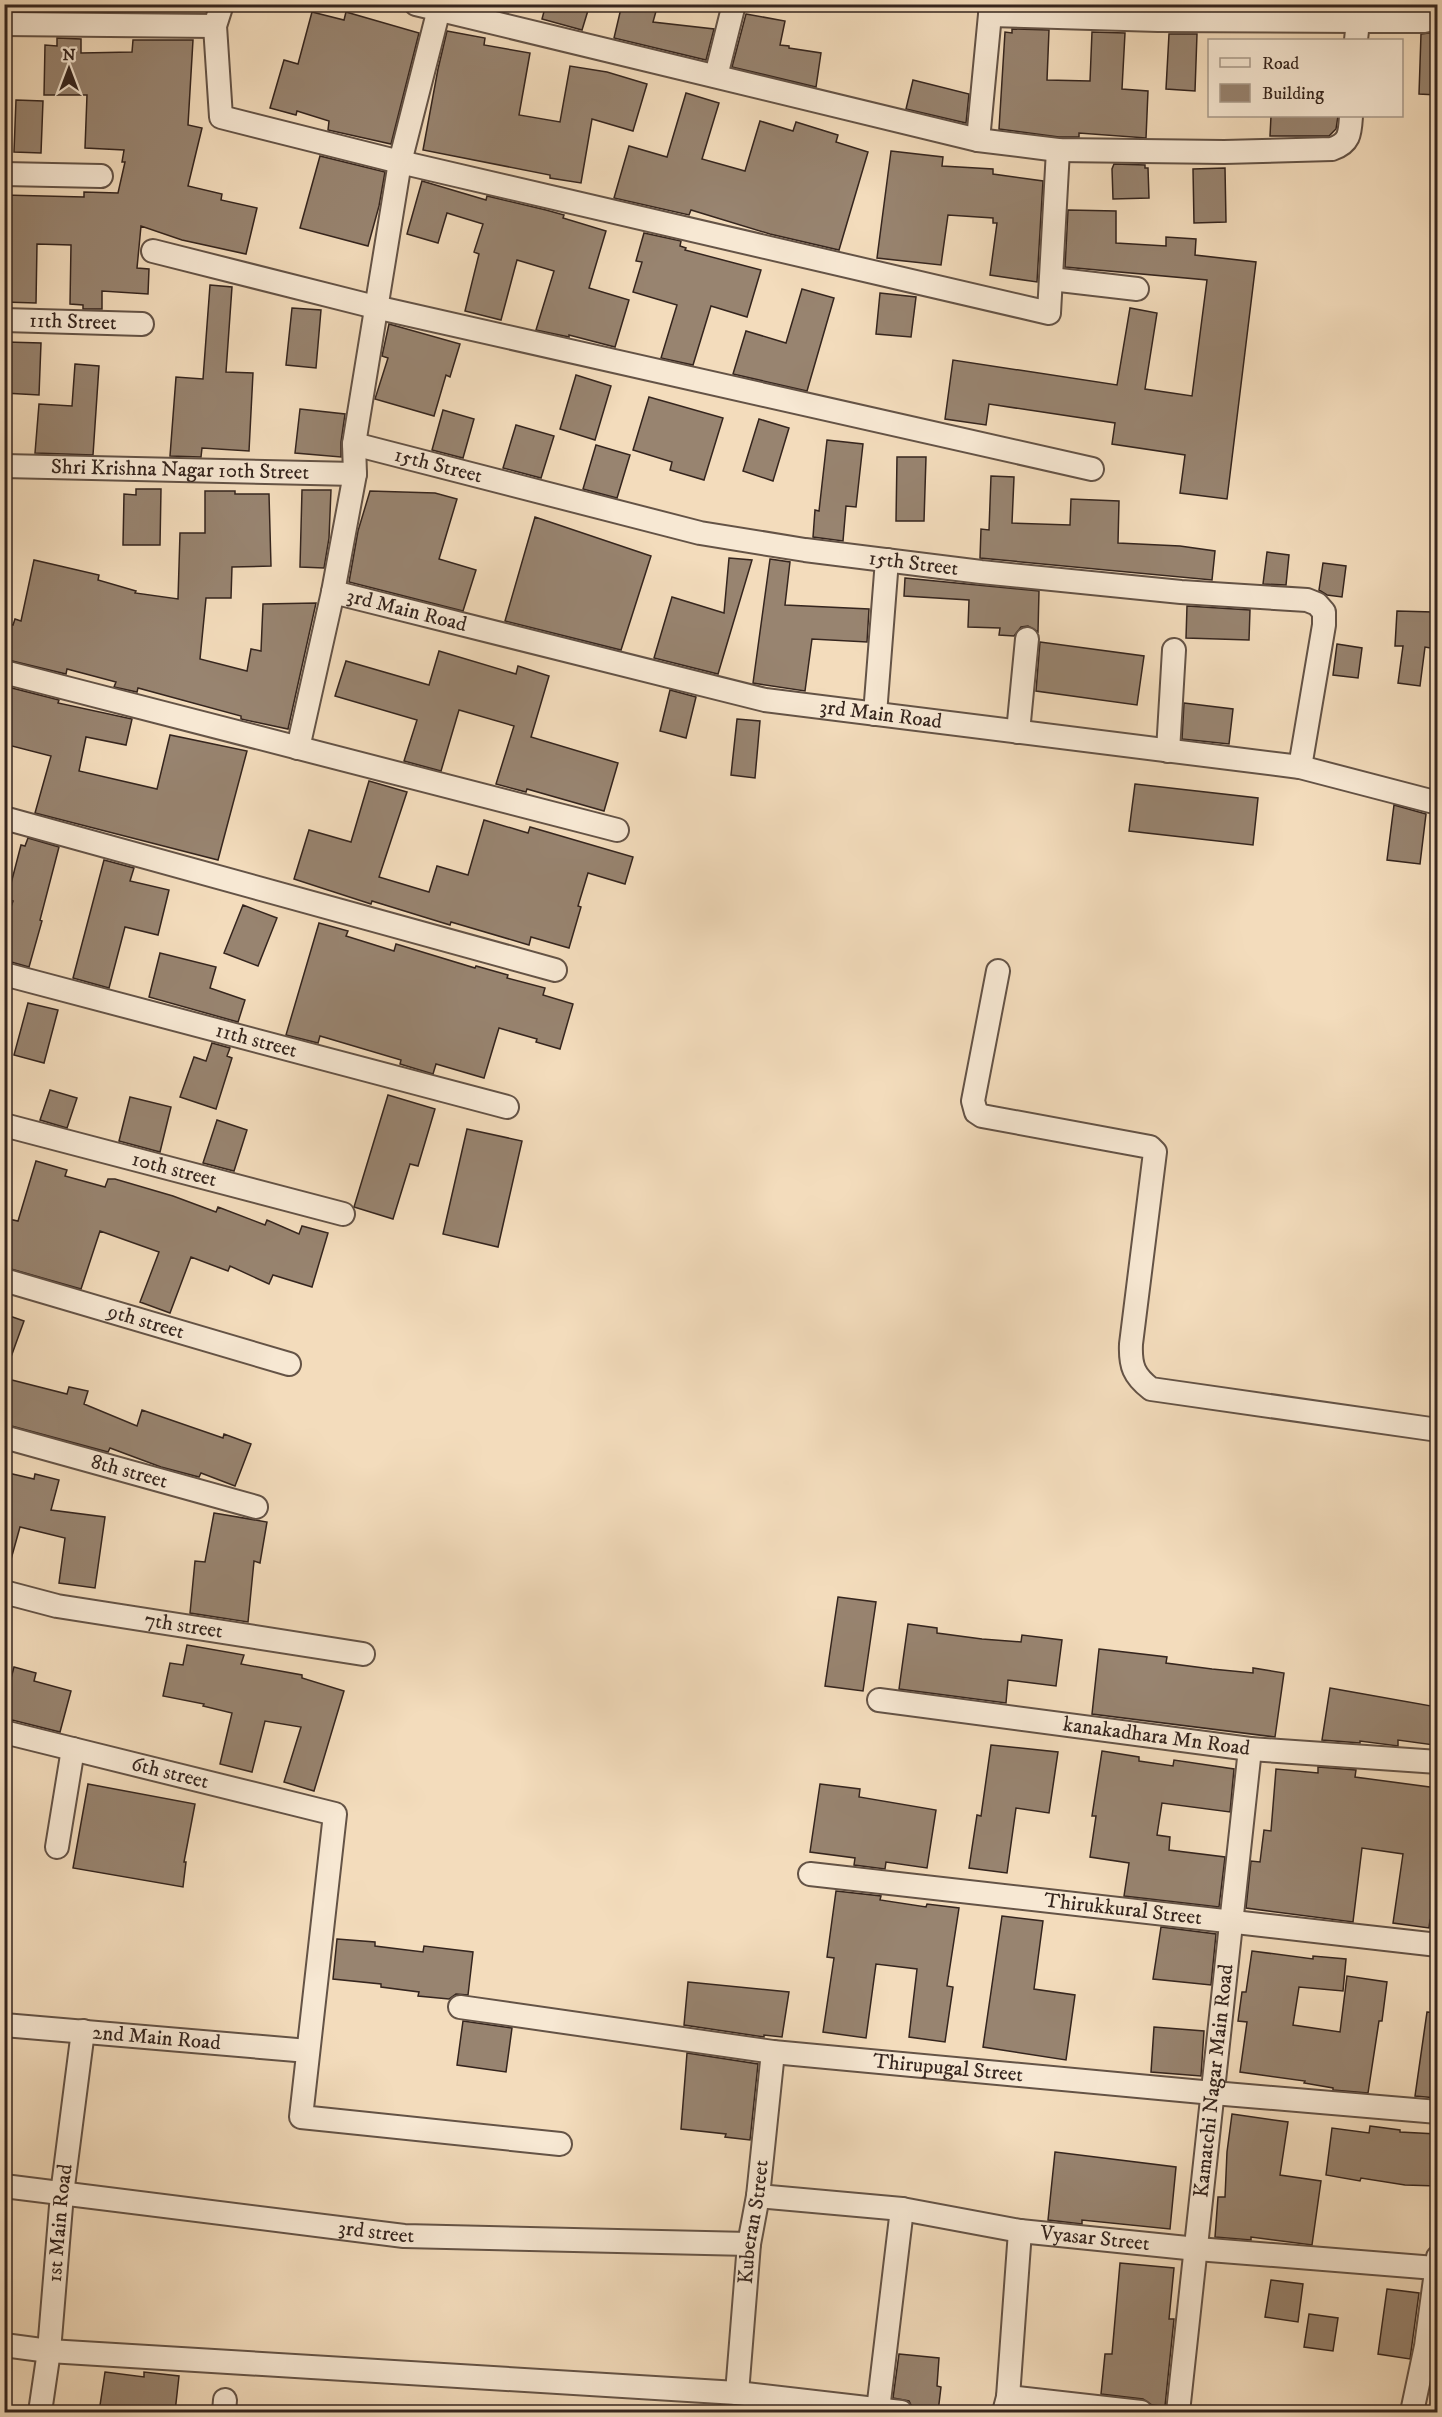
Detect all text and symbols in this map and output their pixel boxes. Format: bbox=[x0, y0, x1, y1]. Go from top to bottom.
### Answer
north arrow bbox=[39, 39, 99, 99]
legend bbox=[1208, 39, 1403, 117]
text: N bbox=[62, 45, 76, 65]
text: Road bbox=[1262, 53, 1299, 75]
text: Building bbox=[1262, 83, 1324, 105]
street label: 11th Street bbox=[29, 308, 117, 336]
street label: 15th Street bbox=[391, 442, 485, 490]
street label: Shri Krishna Nagar 10th Street bbox=[51, 454, 310, 486]
street label: 15th Street bbox=[867, 545, 960, 582]
street label: 3rd Main Road bbox=[344, 583, 470, 638]
street label: 3rd Main Road bbox=[818, 694, 944, 735]
street label: 11th street bbox=[213, 1017, 300, 1064]
street label: 10th street bbox=[129, 1146, 220, 1193]
street label: 9th street bbox=[104, 1298, 188, 1345]
street label: 8th street bbox=[88, 1449, 171, 1495]
street label: 7th street bbox=[143, 1607, 225, 1645]
street label: kanakadhara Mn Road bbox=[1061, 1711, 1252, 1762]
street label: 6th street bbox=[129, 1751, 212, 1795]
street label: Thirukkural Street bbox=[1043, 1888, 1203, 1931]
street label: Kamatchi Nagar Main Road bbox=[1188, 1962, 1240, 2199]
street label: 2nd Main Road bbox=[91, 2020, 222, 2057]
street label: Thirupugal Street bbox=[872, 2048, 1025, 2088]
street label: Kuberan Street bbox=[733, 2158, 775, 2285]
street label: 1st Main Road bbox=[42, 2162, 79, 2283]
street label: 3rd street bbox=[337, 2215, 415, 2249]
street label: Vyasar Street bbox=[1038, 2220, 1151, 2257]

